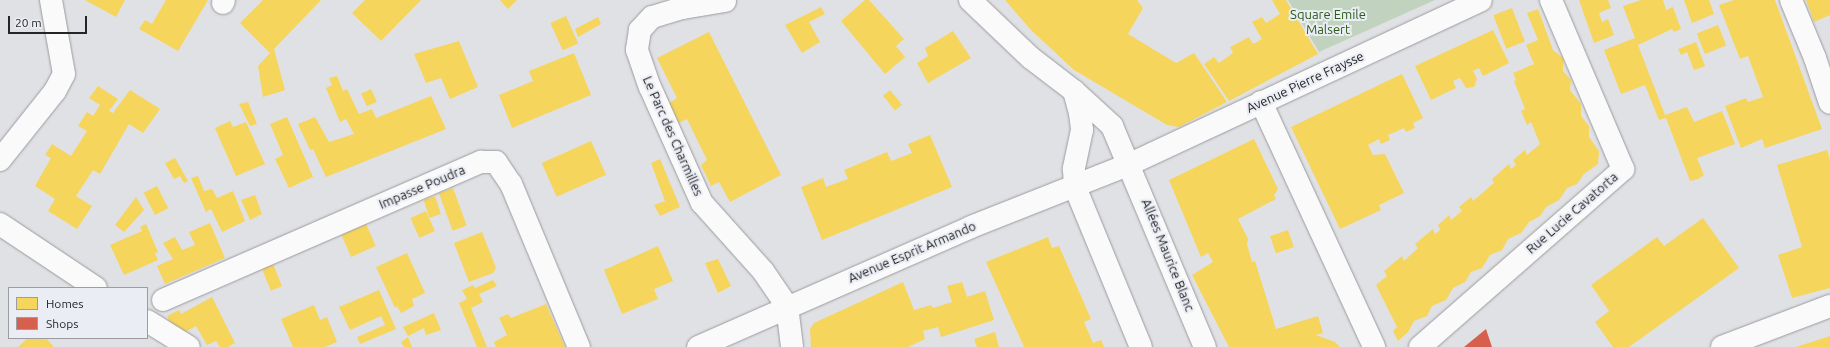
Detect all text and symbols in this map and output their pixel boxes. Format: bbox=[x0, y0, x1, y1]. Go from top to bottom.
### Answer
park label: Square Emile Malsert bbox=[1290, 7, 1366, 38]
scale bar bbox=[10, 8, 89, 34]
text: 20 m bbox=[15, 16, 42, 29]
street label: Avenue Pierre Fraysse bbox=[1244, 48, 1366, 116]
street label: Le Parc des Charmilles bbox=[640, 74, 706, 198]
street label: Impasse Poudra bbox=[377, 162, 467, 212]
street label: Rue Lucie Cavatorta bbox=[1523, 169, 1621, 257]
street label: Allées Maurice Blanc bbox=[1138, 197, 1198, 313]
street label: Avenue Esprit Armando bbox=[846, 218, 978, 286]
legend bbox=[8, 287, 148, 339]
text: Homes bbox=[46, 297, 84, 310]
text: Shops bbox=[46, 317, 78, 330]

